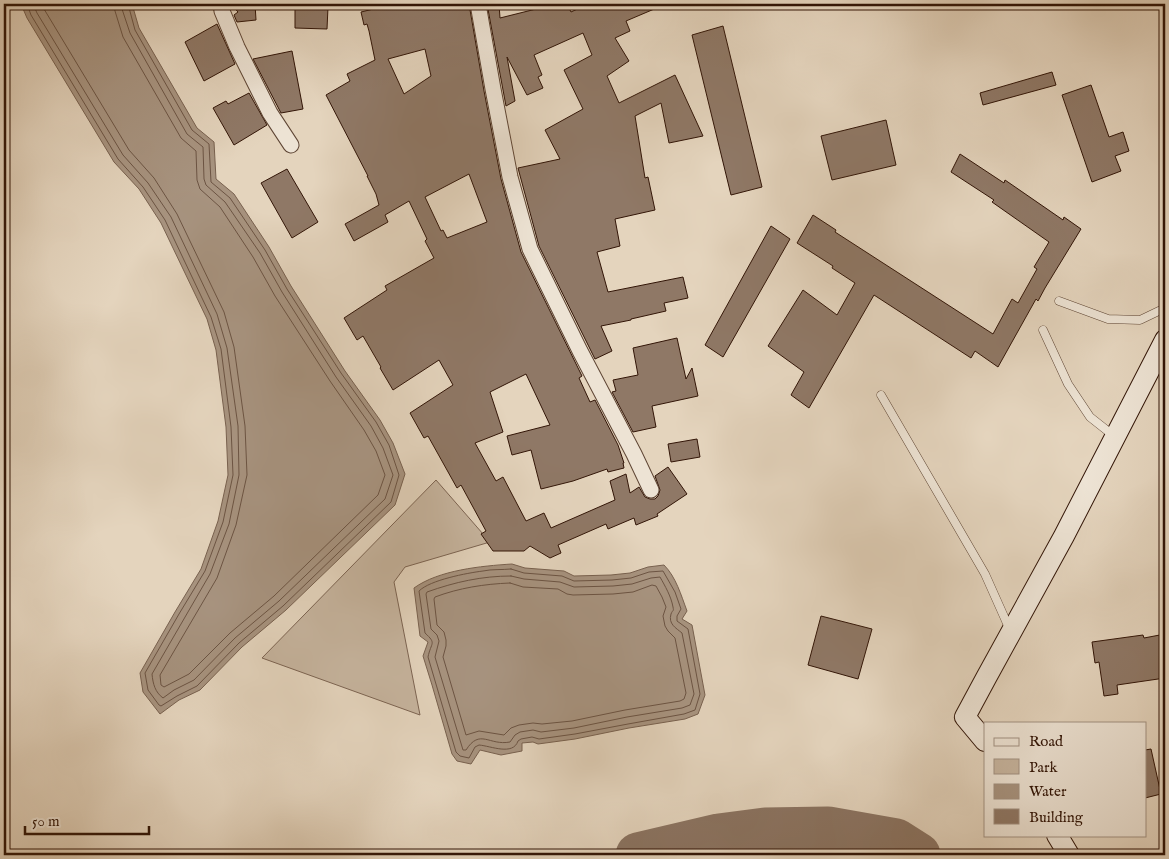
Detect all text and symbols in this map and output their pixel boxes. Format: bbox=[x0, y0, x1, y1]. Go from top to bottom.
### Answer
legend bbox=[984, 722, 1146, 836]
text: Road bbox=[1029, 732, 1064, 751]
text: Park bbox=[1029, 758, 1059, 777]
text: Water bbox=[1029, 782, 1067, 801]
scale bar bbox=[25, 804, 149, 836]
text: Building bbox=[1029, 808, 1084, 827]
text: 50 m bbox=[32, 812, 60, 831]

